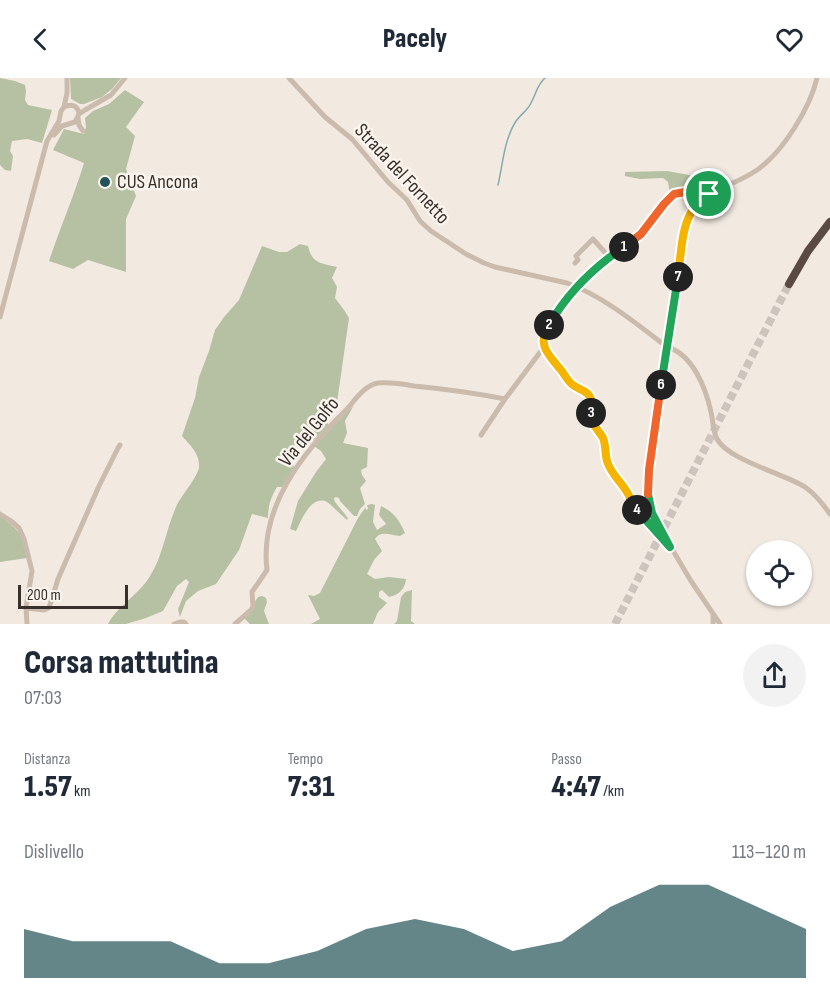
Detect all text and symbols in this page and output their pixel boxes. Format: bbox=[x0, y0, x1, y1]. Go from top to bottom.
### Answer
icon: back bbox=[24, 23, 57, 56]
text: Pacely bbox=[383, 23, 447, 55]
icon: heart bbox=[773, 23, 806, 56]
street label: Strada del Fornetto bbox=[349, 119, 455, 229]
pin bbox=[683, 168, 734, 219]
place label: CUS Ancona bbox=[117, 170, 198, 194]
marker: CUS Ancona bbox=[98, 175, 112, 189]
icon: arrive bbox=[692, 177, 725, 210]
pin: 1 bbox=[609, 232, 639, 262]
text: 1 bbox=[621, 237, 627, 256]
pin: 7 bbox=[663, 262, 693, 292]
text: 7 bbox=[675, 267, 681, 286]
pin: 2 bbox=[534, 310, 564, 340]
text: 2 bbox=[545, 315, 553, 334]
pin: 6 bbox=[646, 370, 676, 400]
text: 6 bbox=[657, 375, 665, 394]
street label: Via del Golfo bbox=[274, 392, 344, 472]
pin: 3 bbox=[576, 398, 606, 428]
text: 3 bbox=[587, 403, 595, 422]
pin: 4 bbox=[622, 495, 652, 525]
text: 4 bbox=[633, 500, 641, 519]
map controls bbox=[746, 540, 812, 606]
button: locate bbox=[746, 540, 812, 606]
scale bar bbox=[18, 582, 128, 610]
text: 200 m bbox=[27, 586, 61, 605]
text: Corsa mattutina bbox=[24, 643, 219, 683]
button: share bbox=[743, 644, 806, 707]
text: 07:03 bbox=[24, 686, 62, 710]
text: Distanza bbox=[24, 750, 70, 769]
text: Tempo bbox=[288, 750, 323, 769]
text: Passo bbox=[551, 750, 582, 769]
text: 1.57 bbox=[24, 769, 72, 805]
text: 7:31 bbox=[288, 769, 334, 805]
text: 4:47 bbox=[551, 769, 601, 805]
text: km bbox=[72, 782, 91, 801]
text: /km bbox=[601, 782, 624, 801]
text: Dislivello bbox=[24, 840, 84, 864]
text: 113–120 m bbox=[732, 840, 806, 864]

